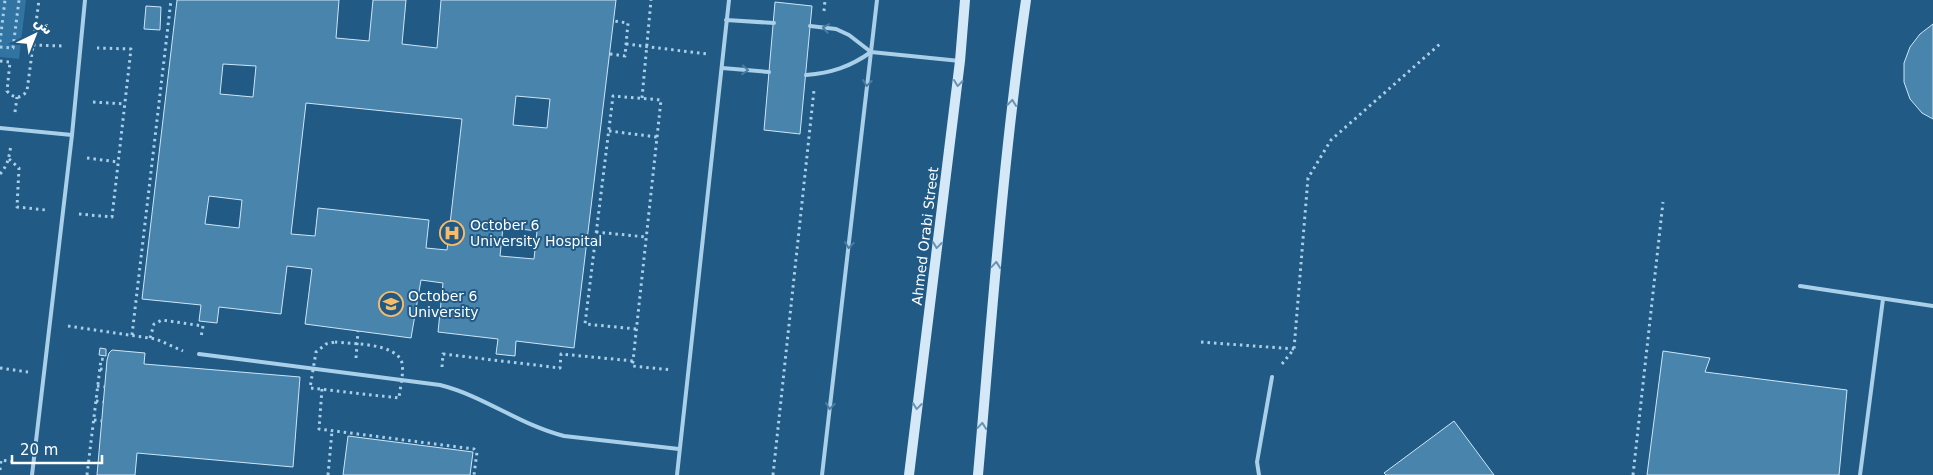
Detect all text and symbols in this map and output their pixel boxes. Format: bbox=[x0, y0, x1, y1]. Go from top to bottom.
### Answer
north arrow bbox=[10, 10, 60, 60]
text: ش bbox=[31, 13, 56, 38]
one-way arrow bbox=[822, 23, 831, 33]
one-way arrow bbox=[742, 64, 750, 75]
one-way arrow bbox=[862, 79, 873, 87]
one-way arrow bbox=[953, 79, 963, 88]
one-way arrow bbox=[1006, 99, 1017, 107]
street label: Ahmed Orabi Street bbox=[909, 165, 941, 306]
place label: October 6 University Hospital bbox=[470, 217, 602, 249]
hospital icon: October 6 University Hospital bbox=[439, 220, 465, 246]
one-way arrow bbox=[844, 241, 855, 249]
one-way arrow bbox=[932, 241, 943, 249]
one-way arrow bbox=[990, 260, 1001, 268]
place label: October 6 University bbox=[408, 288, 479, 320]
school or university icon: October 6 University bbox=[378, 291, 404, 317]
one-way arrow bbox=[825, 402, 836, 410]
one-way arrow bbox=[912, 402, 923, 410]
one-way arrow bbox=[976, 422, 987, 430]
scale bar bbox=[12, 432, 102, 464]
text: 20 m bbox=[20, 441, 58, 459]

